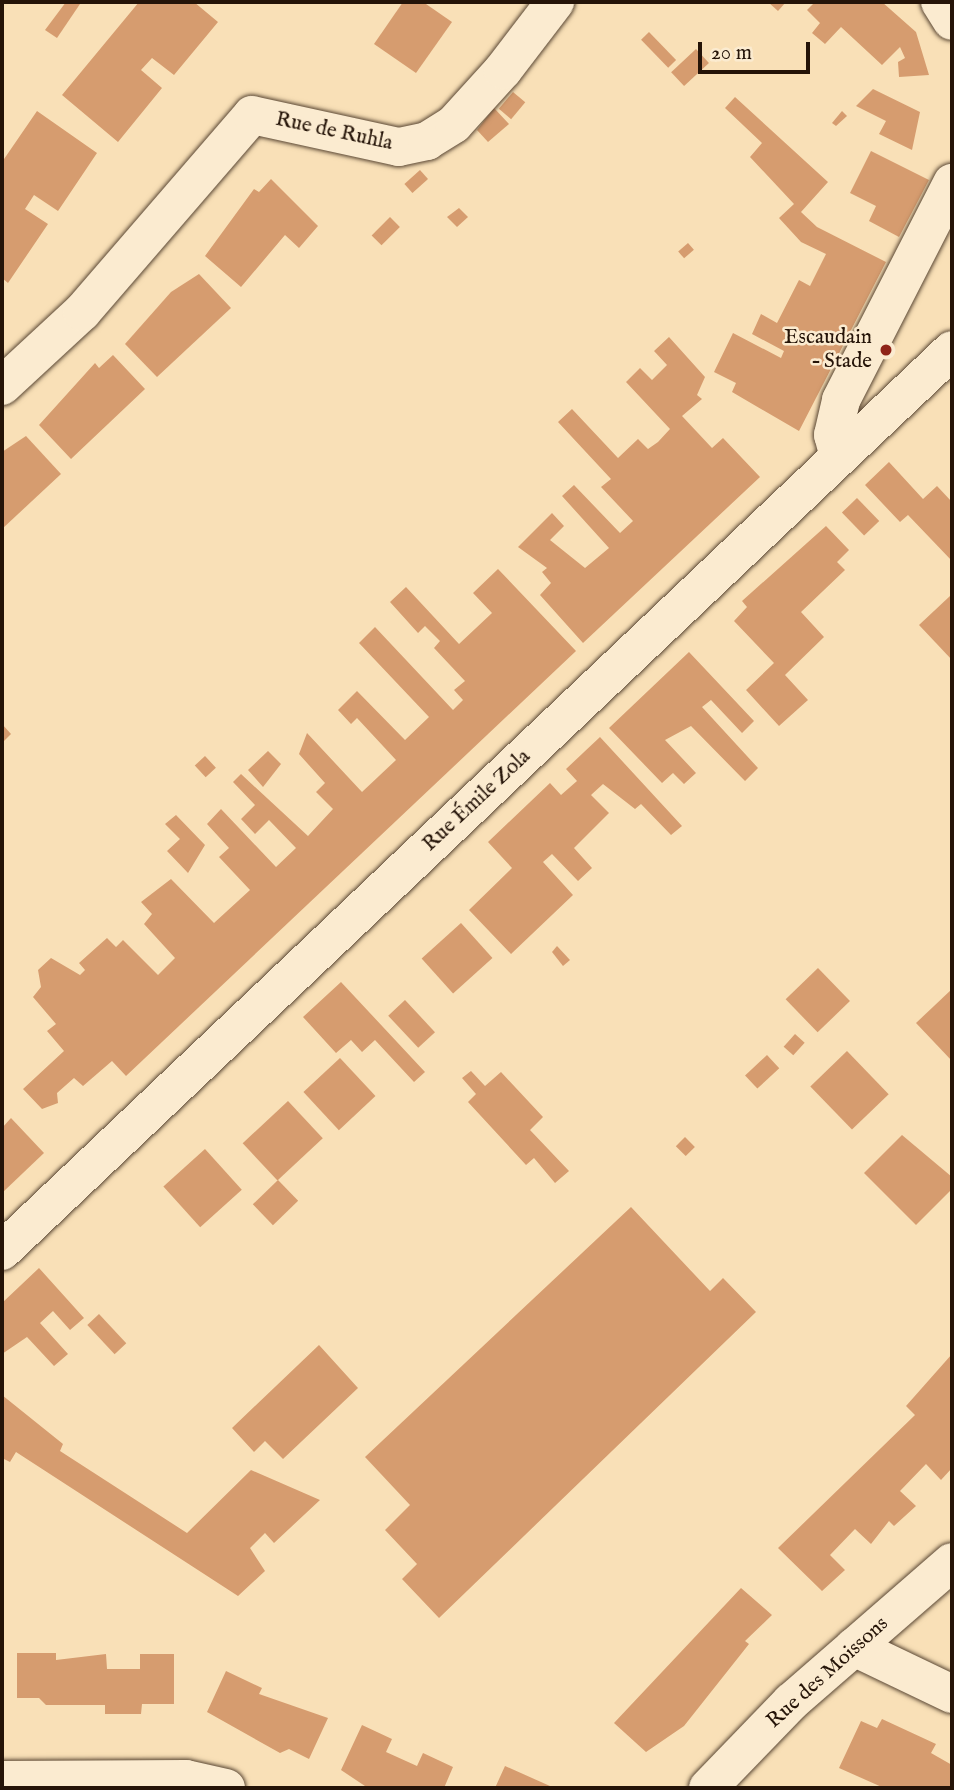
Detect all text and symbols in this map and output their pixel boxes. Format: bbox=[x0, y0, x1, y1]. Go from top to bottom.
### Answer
scale bar bbox=[702, 28, 814, 72]
text: 20 m bbox=[711, 40, 752, 67]
street label: Rue de Ruhla bbox=[273, 107, 395, 157]
place label: Escaudain – Stade bbox=[784, 325, 872, 375]
marker: Escaudain – Stade bbox=[878, 342, 894, 358]
street label: Rue Émile Zola bbox=[418, 745, 536, 857]
street label: Rue des Moissons bbox=[762, 1612, 894, 1734]

